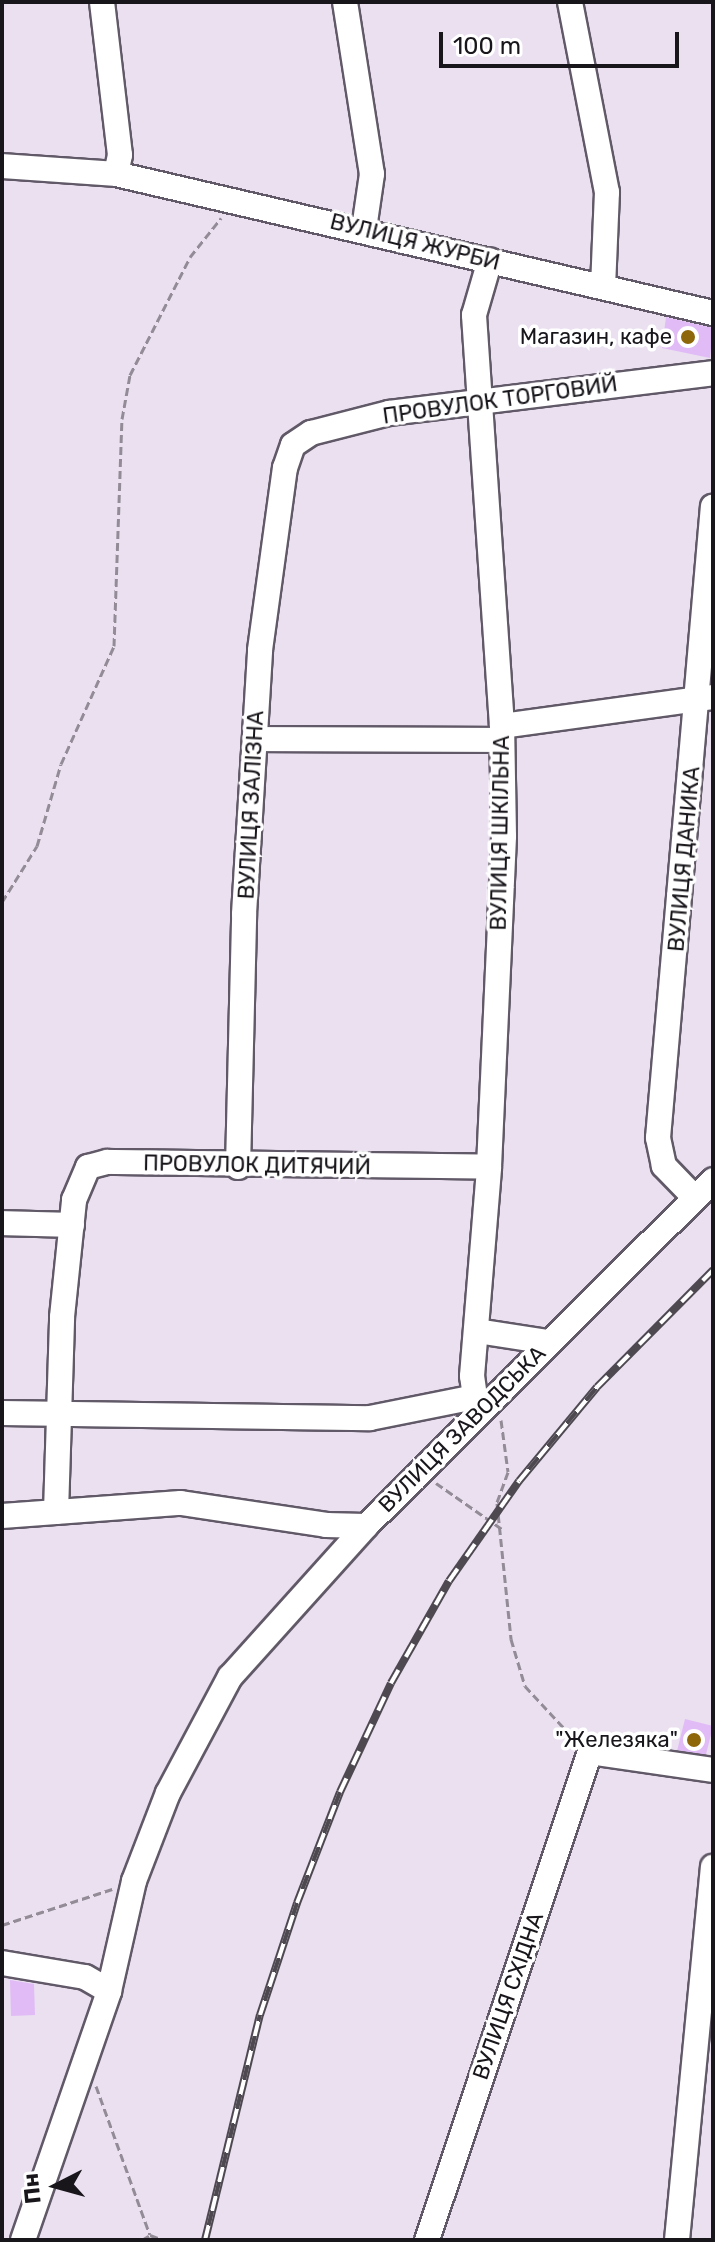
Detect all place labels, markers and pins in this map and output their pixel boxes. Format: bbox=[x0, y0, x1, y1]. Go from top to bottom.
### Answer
place label: Магазин, кафе bbox=[520, 324, 672, 350]
marker: Магазин, кафе bbox=[679, 328, 697, 346]
place label: "Железяка" bbox=[555, 1727, 678, 1753]
marker: "Железяка" bbox=[685, 1731, 703, 1749]

